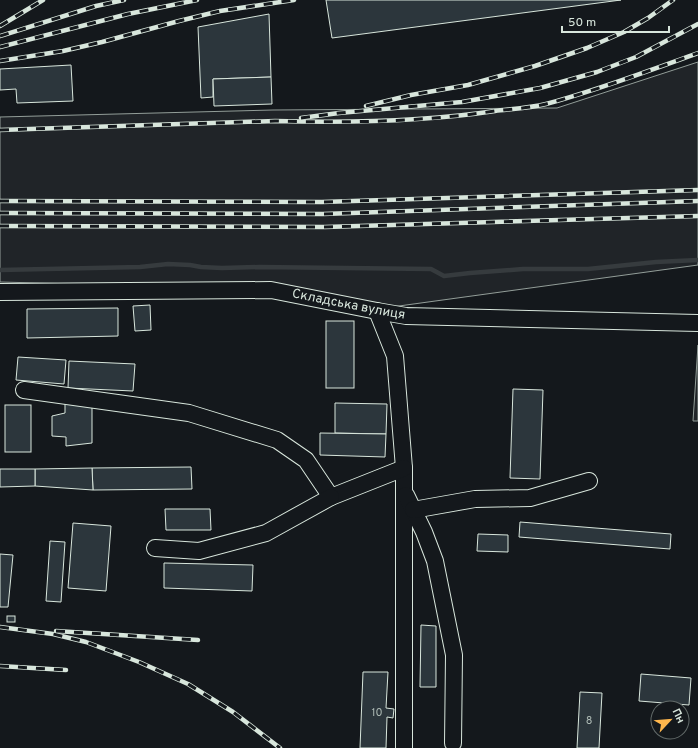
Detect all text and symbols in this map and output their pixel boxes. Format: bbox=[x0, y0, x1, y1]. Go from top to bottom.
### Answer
scale bar bbox=[562, 8, 669, 34]
text: 50 m bbox=[568, 15, 596, 31]
street label: Складська вулиця bbox=[290, 286, 406, 324]
north arrow bbox=[650, 700, 690, 740]
house number: 10 bbox=[371, 706, 383, 720]
text: Пн bbox=[669, 706, 688, 726]
house number: 8 bbox=[586, 714, 592, 728]

